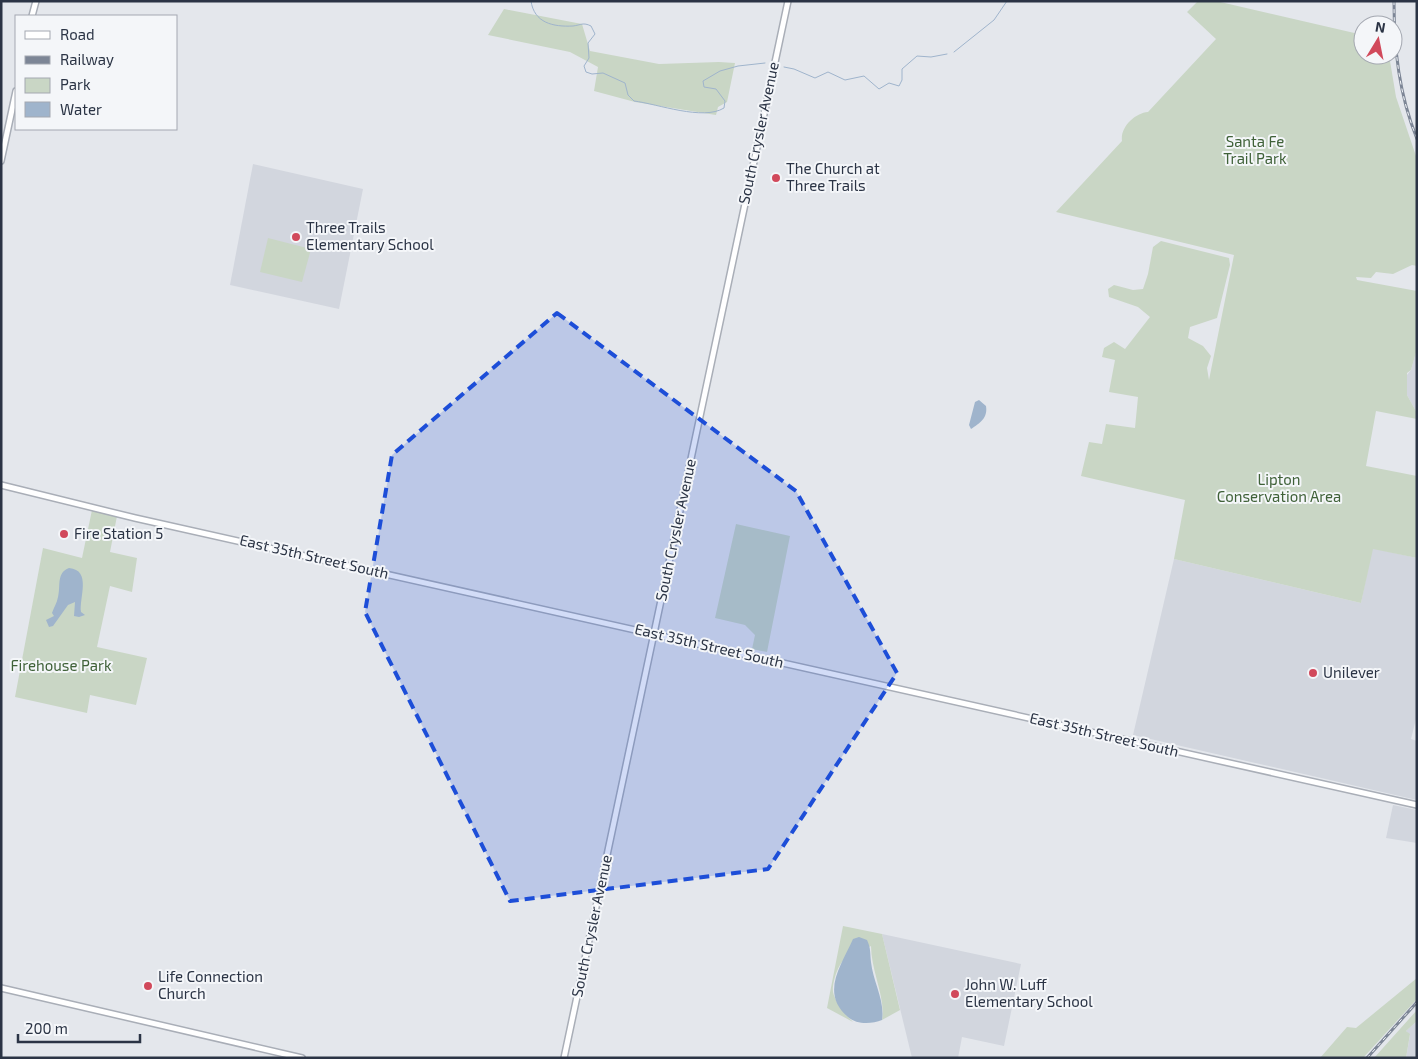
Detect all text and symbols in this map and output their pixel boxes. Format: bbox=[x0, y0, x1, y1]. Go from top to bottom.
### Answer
legend bbox=[15, 15, 178, 130]
north arrow bbox=[1353, 15, 1403, 65]
text: N bbox=[1374, 17, 1387, 36]
text: Road bbox=[60, 25, 95, 43]
text: Railway bbox=[60, 50, 114, 68]
street label: South Crysler Avenue bbox=[734, 60, 782, 206]
text: Park bbox=[60, 75, 91, 93]
text: Water bbox=[60, 100, 102, 118]
park label: Santa Fe Trail Park bbox=[1223, 132, 1287, 167]
place label: The Church at Three Trails bbox=[786, 159, 880, 194]
marker: The Church at Three Trails bbox=[770, 172, 782, 184]
place label: Three Trails Elementary School bbox=[306, 218, 434, 253]
marker: Three Trails Elementary School bbox=[290, 231, 302, 243]
street label: South Crysler Avenue bbox=[651, 457, 699, 603]
park label: Lipton Conservation Area bbox=[1217, 470, 1341, 505]
place label: Fire Station 5 bbox=[74, 524, 163, 542]
marker: Fire Station 5 bbox=[58, 528, 70, 540]
street label: East 35th Street South bbox=[238, 530, 391, 582]
street label: East 35th Street South bbox=[633, 619, 786, 671]
park label: Firehouse Park bbox=[10, 656, 112, 674]
place label: Unilever bbox=[1323, 663, 1380, 681]
marker: Unilever bbox=[1307, 667, 1319, 679]
street label: East 35th Street South bbox=[1028, 708, 1181, 760]
street label: South Crysler Avenue bbox=[567, 853, 615, 999]
place label: Life Connection Church bbox=[158, 967, 263, 1002]
place label: John W. Luff Elementary School bbox=[965, 975, 1093, 1010]
marker: Life Connection Church bbox=[142, 980, 154, 992]
marker: John W. Luff Elementary School bbox=[949, 988, 961, 1000]
scale bar bbox=[18, 1012, 140, 1044]
text: 200 m bbox=[25, 1019, 68, 1037]

